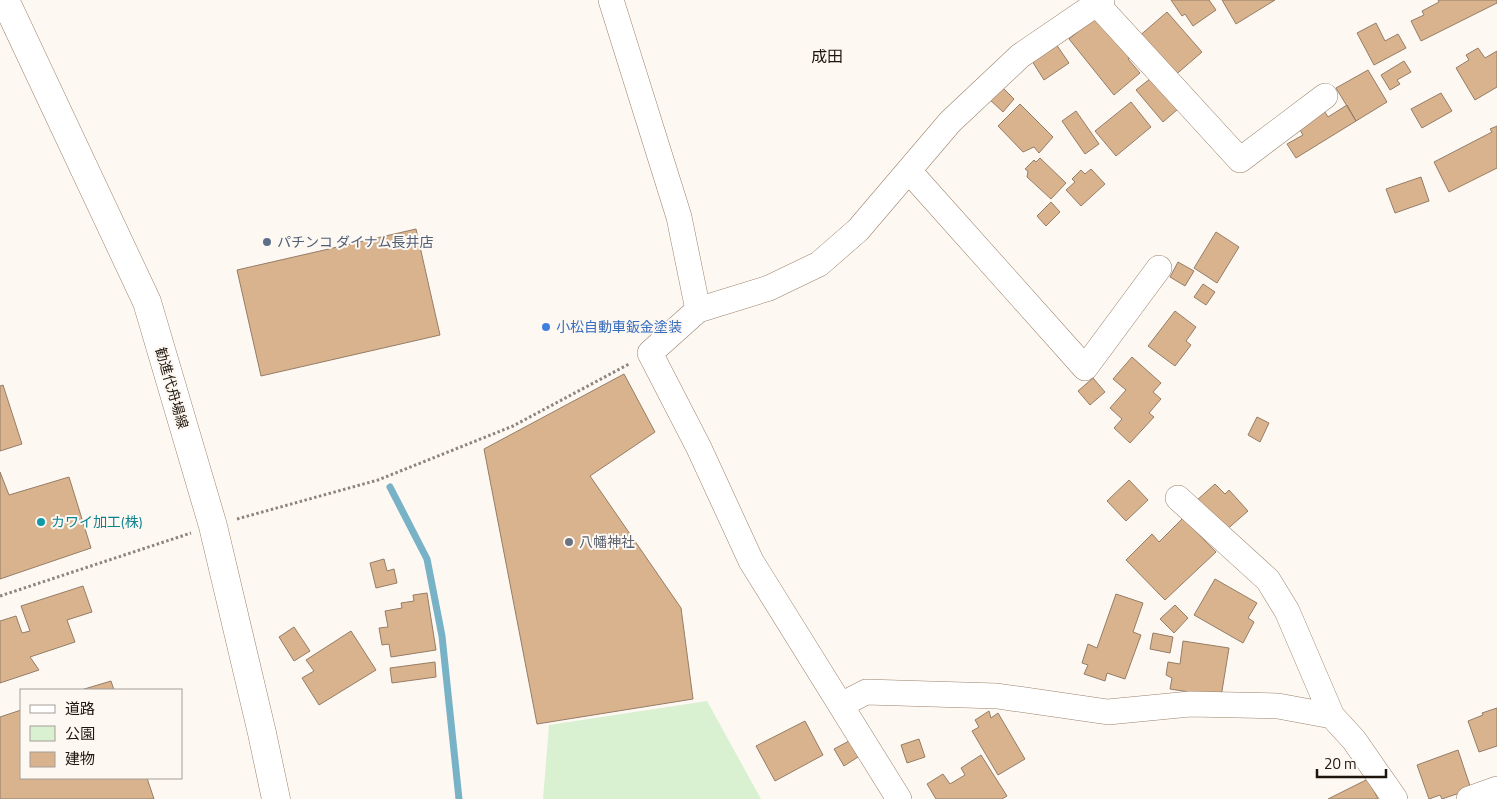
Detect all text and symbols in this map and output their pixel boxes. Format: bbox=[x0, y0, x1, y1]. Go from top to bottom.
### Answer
district label: 成田 bbox=[811, 44, 843, 68]
place label: パチンコ ダイナム長井店 bbox=[277, 231, 433, 252]
marker: パチンコ ダイナム長井店 bbox=[261, 236, 273, 248]
place label: 小松自動車鈑金塗装 bbox=[556, 316, 682, 337]
marker: 小松自動車鈑金塗装 bbox=[540, 321, 552, 333]
street label: 勧進代舟場線 bbox=[151, 345, 194, 431]
place label: カワイ加工(株) bbox=[51, 511, 142, 532]
marker: カワイ加工(株) bbox=[35, 516, 47, 528]
place label: 八幡神社 bbox=[579, 531, 635, 552]
marker: 八幡神社 bbox=[563, 536, 575, 548]
legend bbox=[20, 689, 182, 779]
text: 道路 bbox=[65, 697, 95, 720]
text: 公園 bbox=[65, 722, 95, 745]
scale bar bbox=[1317, 746, 1386, 778]
text: 建物 bbox=[65, 747, 95, 770]
text: 20 m bbox=[1324, 752, 1357, 775]

